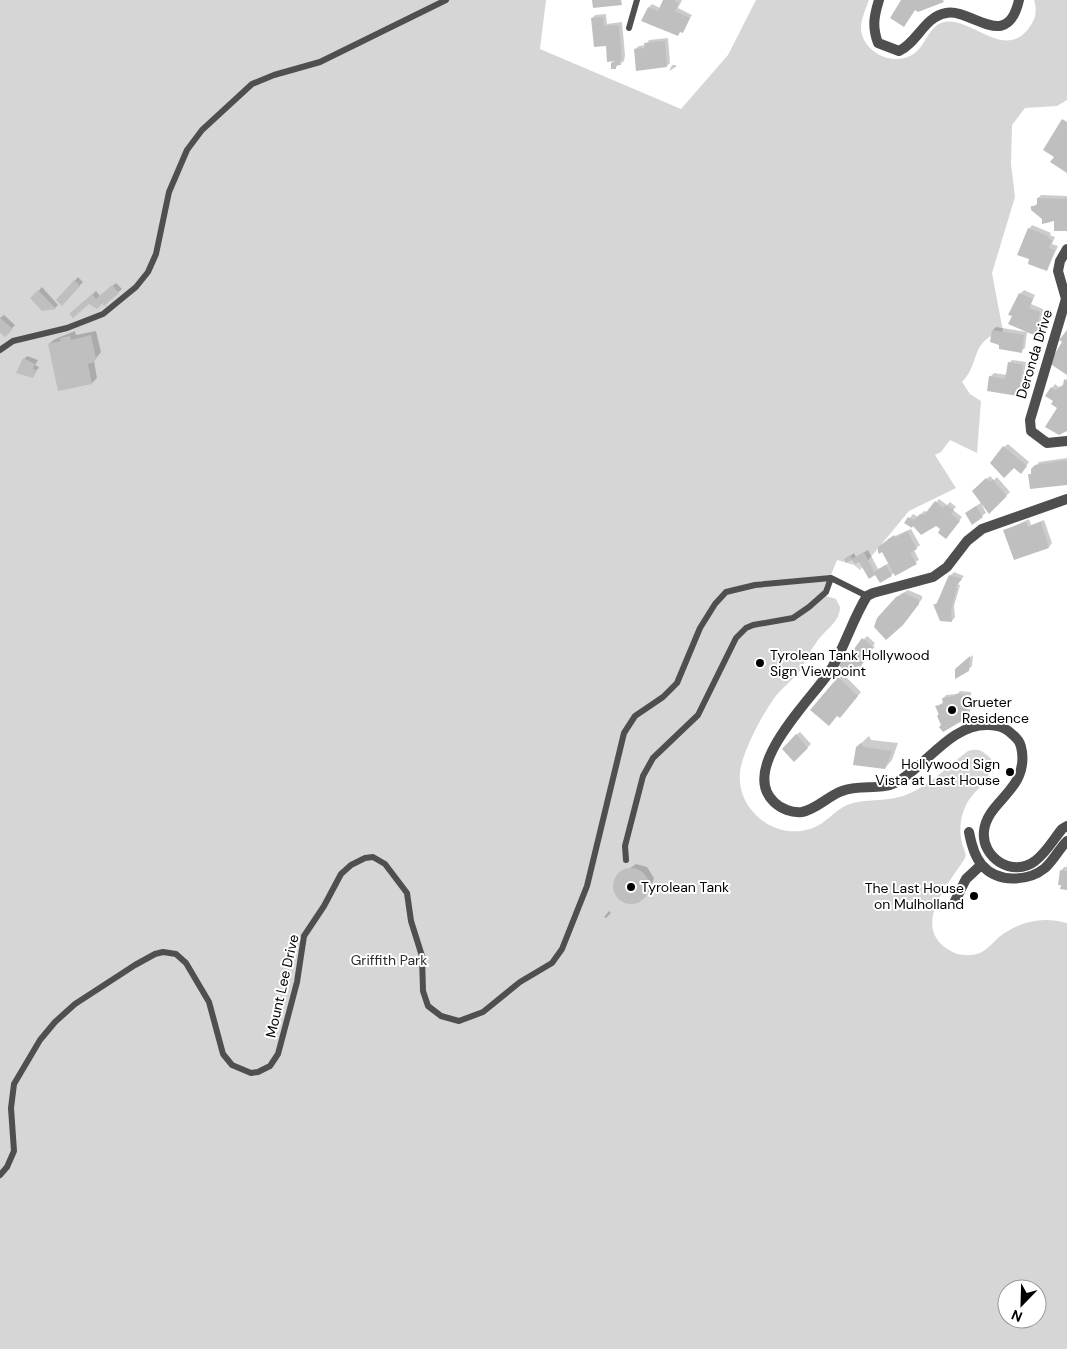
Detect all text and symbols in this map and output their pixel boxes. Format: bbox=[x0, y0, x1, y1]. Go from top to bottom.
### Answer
street label: Deronda Drive bbox=[1012, 307, 1056, 401]
place label: Tyrolean Tank Hollywood Sign Viewpoint bbox=[770, 646, 930, 680]
marker: Tyrolean Tank Hollywood Sign Viewpoint bbox=[754, 657, 766, 669]
place label: Grueter Residence bbox=[962, 693, 1029, 727]
marker: Grueter Residence bbox=[946, 704, 958, 716]
place label: Hollywood Sign Vista at Last House bbox=[875, 755, 1000, 789]
marker: Hollywood Sign Vista at Last House bbox=[1004, 766, 1016, 778]
place label: Tyrolean Tank bbox=[641, 878, 729, 896]
place label: The Last House on Mulholland bbox=[865, 879, 964, 913]
marker: Tyrolean Tank bbox=[625, 881, 637, 893]
marker: The Last House on Mulholland bbox=[968, 890, 980, 902]
street label: Mount Lee Drive bbox=[261, 933, 303, 1039]
park label: Griffith Park bbox=[351, 951, 427, 969]
north arrow bbox=[997, 1279, 1047, 1329]
text: N bbox=[1009, 1306, 1025, 1326]

